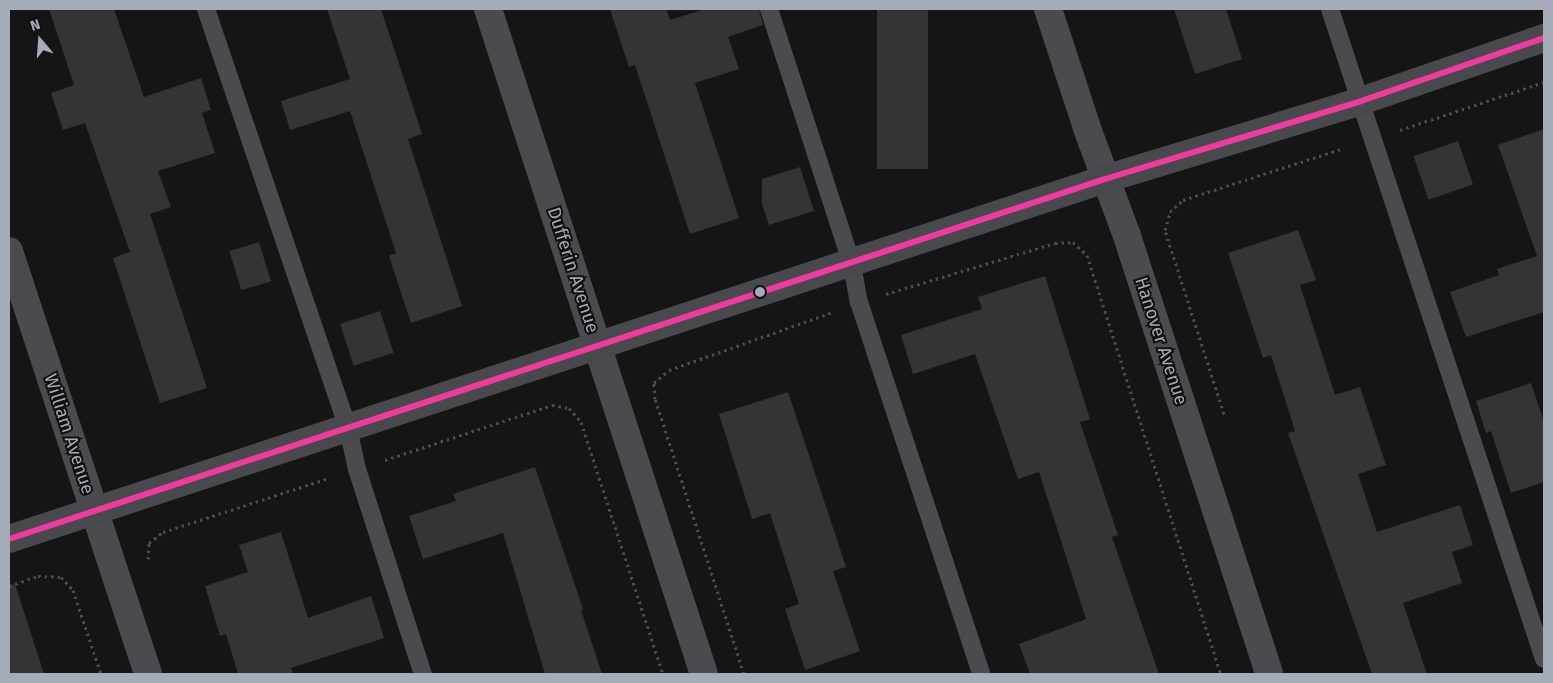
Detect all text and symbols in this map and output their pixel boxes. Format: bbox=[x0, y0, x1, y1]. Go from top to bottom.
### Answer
north arrow bbox=[15, 15, 65, 65]
text: N bbox=[28, 16, 42, 35]
street label: Dufferin Avenue bbox=[543, 204, 603, 336]
street label: Hanover Avenue bbox=[1130, 274, 1192, 408]
unlabelled marker bbox=[755, 287, 765, 297]
street label: William Avenue bbox=[39, 371, 99, 497]

